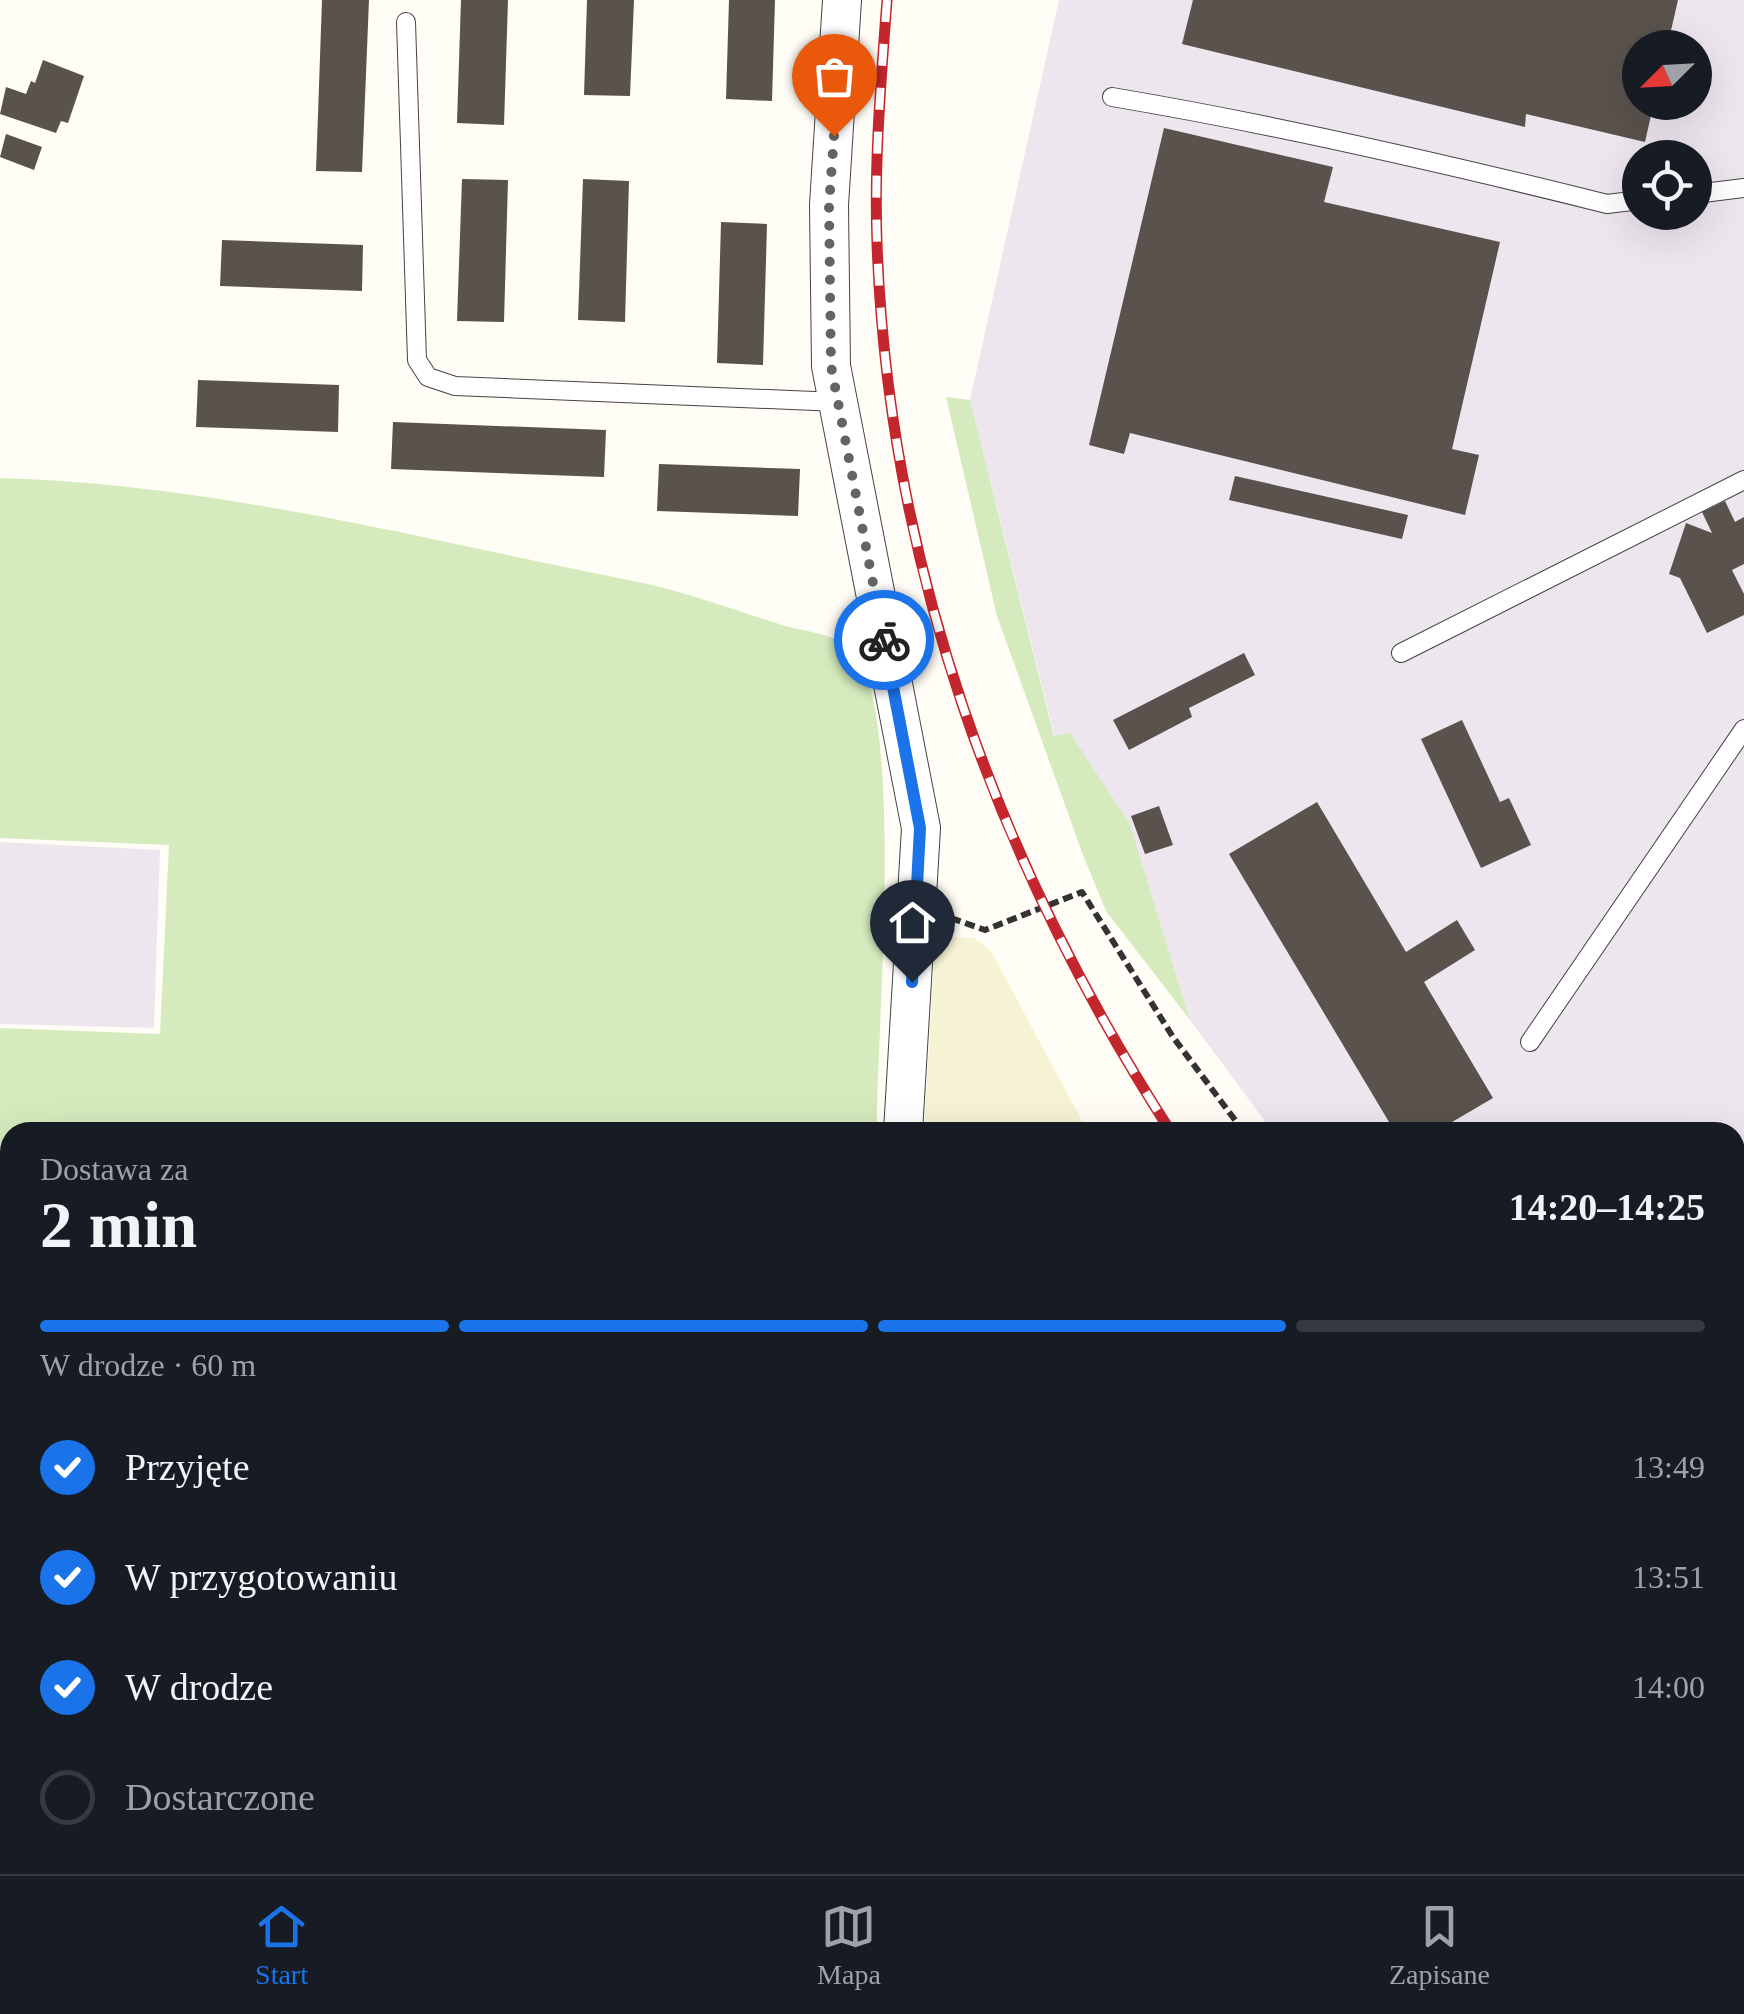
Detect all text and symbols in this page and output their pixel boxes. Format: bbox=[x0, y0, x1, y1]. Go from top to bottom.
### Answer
north arrow bbox=[1622, 30, 1712, 120]
map controls bbox=[1622, 30, 1712, 230]
pin bbox=[792, 34, 877, 137]
icon: bag bbox=[807, 49, 862, 104]
button: locate bbox=[1622, 140, 1712, 230]
courier bbox=[834, 590, 934, 690]
icon: bike bbox=[857, 613, 912, 668]
pin bbox=[870, 880, 955, 983]
icon: home bbox=[885, 895, 940, 950]
text: Dostawa za bbox=[40, 1151, 188, 1187]
text: 14:20–14:25 bbox=[1509, 1186, 1705, 1228]
text: 2 min bbox=[40, 1189, 197, 1261]
text: W drodze · 60 m bbox=[40, 1347, 256, 1383]
icon: check bbox=[40, 1440, 95, 1495]
text: Przyjęte bbox=[125, 1446, 250, 1488]
text: 13:49 bbox=[1632, 1449, 1705, 1485]
icon: check bbox=[40, 1550, 95, 1605]
text: W przygotowaniu bbox=[125, 1556, 398, 1598]
text: 13:51 bbox=[1632, 1559, 1705, 1595]
icon: check bbox=[40, 1660, 95, 1715]
text: W drodze bbox=[125, 1666, 273, 1708]
text: 14:00 bbox=[1632, 1669, 1705, 1705]
text: Dostarczone bbox=[125, 1776, 315, 1818]
tab: Start bbox=[254, 1899, 309, 1991]
tab: Mapa bbox=[817, 1899, 881, 1991]
tab: Zapisane bbox=[1389, 1899, 1490, 1991]

